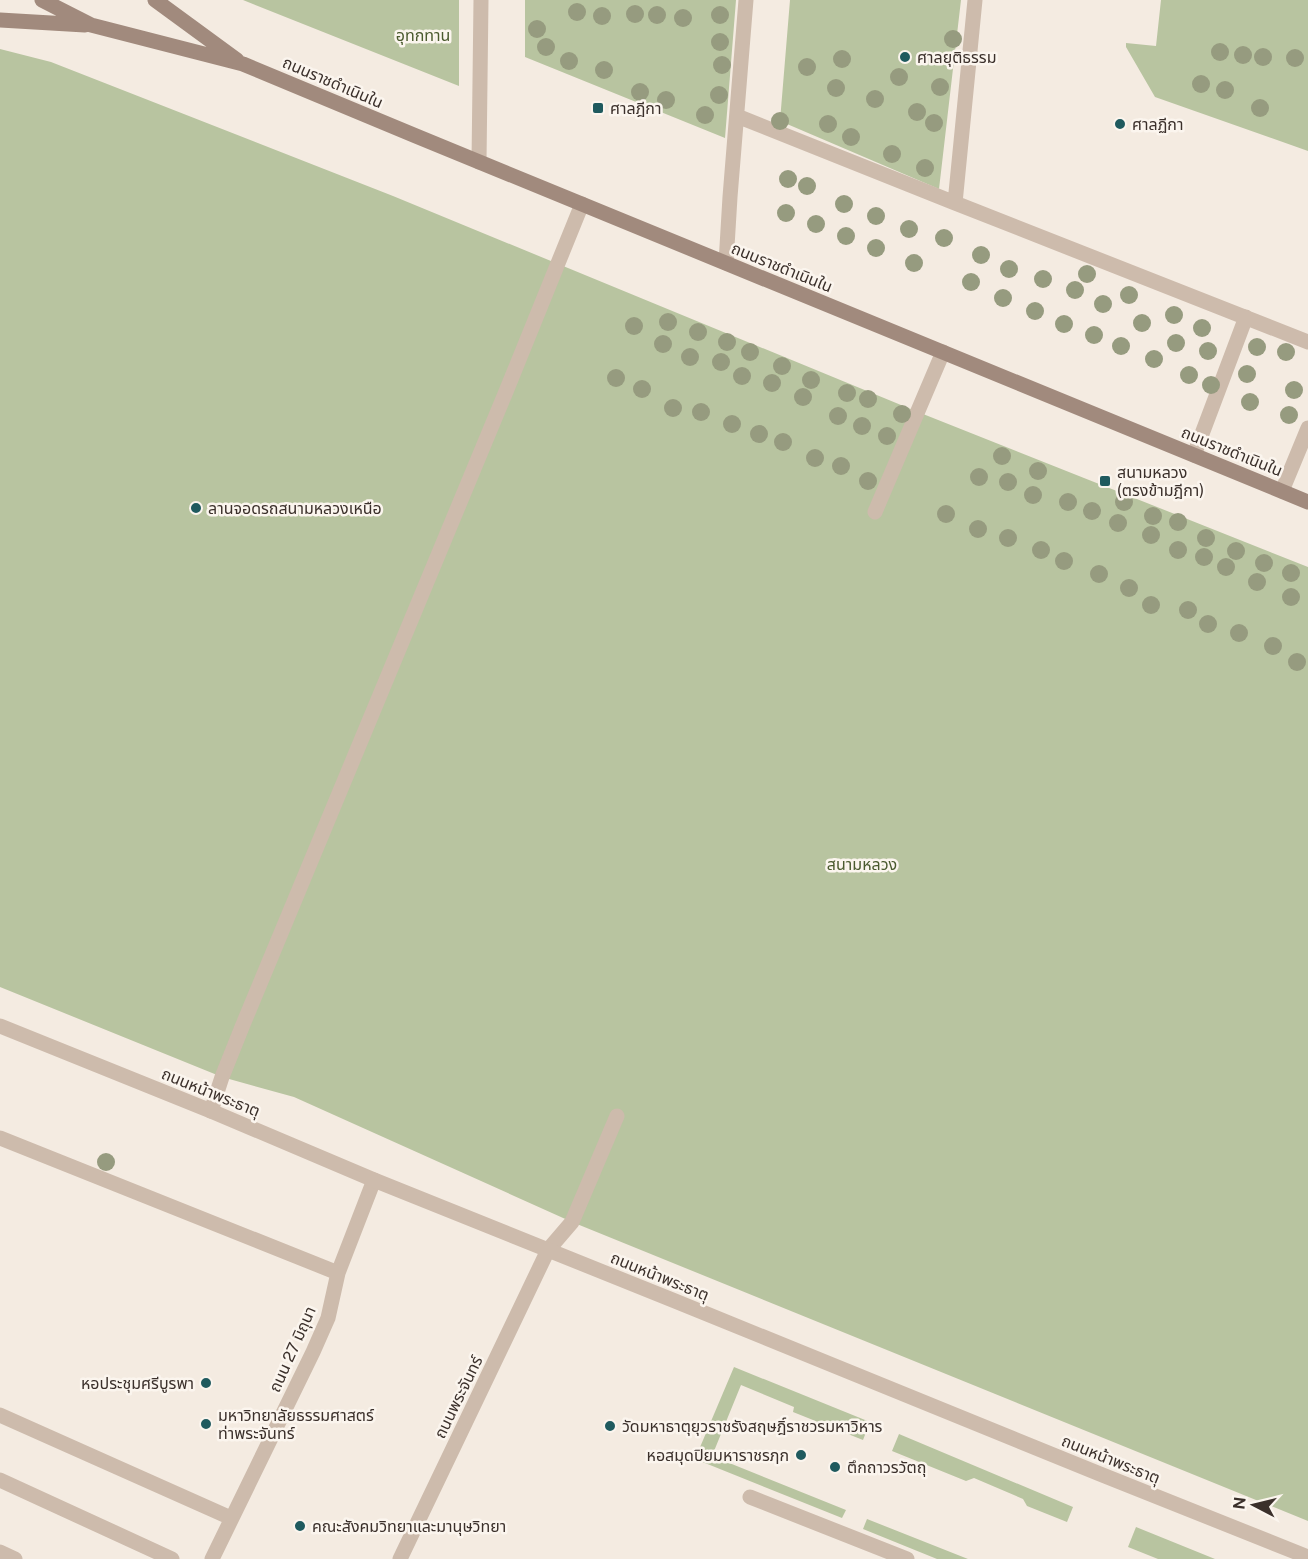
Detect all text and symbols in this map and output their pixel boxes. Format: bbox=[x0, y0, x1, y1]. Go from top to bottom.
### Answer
park label: อุทกทาน bbox=[396, 26, 450, 45]
place label: ศาลยุติธรรม bbox=[917, 48, 997, 67]
marker: ศาลยุติธรรม bbox=[898, 50, 912, 64]
street label: ถนนราชดำเนินใน bbox=[280, 53, 386, 112]
place label: ศาลฎีกา bbox=[610, 99, 661, 118]
marker: ศาลฎีกา bbox=[591, 101, 605, 115]
place label: ศาลฏีกา bbox=[1132, 115, 1183, 134]
marker: ศาลฏีกา bbox=[1113, 117, 1127, 131]
street label: ถนนราชดำเนินใน bbox=[729, 239, 835, 296]
street label: ถนนราชดำเนินใน bbox=[1179, 423, 1285, 480]
place label: สนามหลวง (ตรงข้ามฎีกา) bbox=[1117, 463, 1204, 500]
marker: สนามหลวง (ตรงข้ามฎีกา) bbox=[1098, 474, 1112, 488]
place label: ลานจอดรถสนามหลวงเหนือ bbox=[208, 499, 382, 518]
marker: ลานจอดรถสนามหลวงเหนือ bbox=[189, 501, 203, 515]
park label: สนามหลวง bbox=[827, 855, 897, 874]
street label: ถนนหน้าพระธาตุ bbox=[159, 1064, 263, 1121]
street label: ถนนหน้าพระธาตุ bbox=[608, 1248, 712, 1305]
street label: ถนน 27 มิถุนา bbox=[265, 1303, 320, 1395]
street label: ถนนพระจันทร์ bbox=[430, 1352, 487, 1442]
place label: หอประชุมศรีบูรพา bbox=[81, 1374, 194, 1393]
marker: หอประชุมศรีบูรพา bbox=[199, 1376, 213, 1390]
place label: มหาวิทยาลัยธรรมศาสตร์ ท่าพระจันทร์ bbox=[218, 1406, 375, 1443]
marker: มหาวิทยาลัยธรรมศาสตร์ ท่าพระจันทร์ bbox=[199, 1417, 213, 1431]
place label: วัดมหาธาตุยุวราชรังสฤษฎิ์ราชวรมหาวิหาร bbox=[622, 1417, 883, 1436]
marker: วัดมหาธาตุยุวราชรังสฤษฎิ์ราชวรมหาวิหาร bbox=[603, 1419, 617, 1433]
street label: ถนนหน้าพระธาตุ bbox=[1059, 1431, 1163, 1488]
place label: หอสมุดปิยมหาราชรฦก bbox=[647, 1446, 789, 1465]
marker: หอสมุดปิยมหาราชรฦก bbox=[794, 1448, 808, 1462]
place label: ตึกถาวรวัตถุ bbox=[847, 1458, 926, 1477]
marker: ตึกถาวรวัตถุ bbox=[828, 1460, 842, 1474]
north arrow bbox=[1224, 1475, 1284, 1535]
text: N bbox=[1229, 1496, 1250, 1511]
place label: คณะสังคมวิทยาและมานุษวิทยา bbox=[312, 1517, 506, 1536]
marker: คณะสังคมวิทยาและมานุษวิทยา bbox=[293, 1519, 307, 1533]

